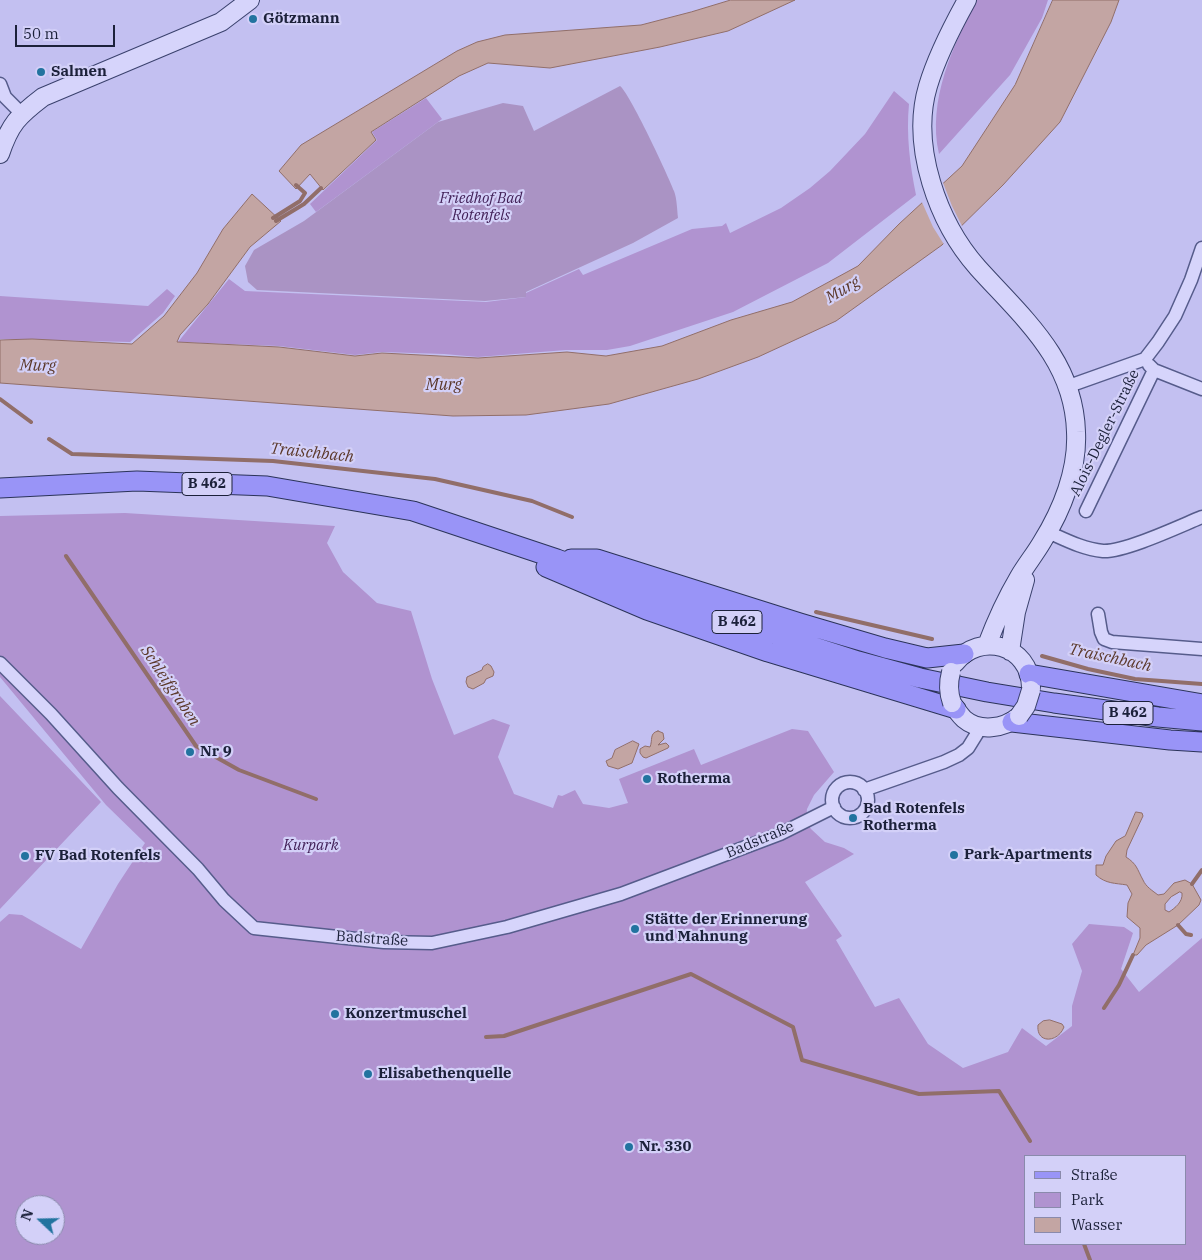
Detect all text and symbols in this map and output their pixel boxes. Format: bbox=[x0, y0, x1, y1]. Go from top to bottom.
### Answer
place label: Götzmann bbox=[263, 10, 340, 28]
marker: Götzmann bbox=[247, 13, 259, 25]
scale bar bbox=[18, 15, 118, 47]
text: 50 m bbox=[23, 24, 59, 43]
place label: Salmen bbox=[51, 63, 107, 81]
marker: Salmen bbox=[35, 66, 47, 78]
park label: Friedhof Bad Rotenfels bbox=[439, 190, 523, 225]
water label: Murg bbox=[823, 272, 863, 308]
water label: Murg bbox=[20, 356, 56, 376]
street label: Alois-Degler-Straße bbox=[1066, 367, 1144, 499]
water label: Murg bbox=[426, 375, 462, 395]
water label: Traischbach bbox=[269, 439, 355, 467]
road number: B 462 bbox=[182, 472, 232, 496]
road number: B 462 bbox=[712, 610, 762, 634]
water label: Traischbach bbox=[1067, 640, 1153, 676]
water label: Schleifgraben bbox=[136, 642, 204, 730]
road number: B 462 bbox=[1103, 701, 1153, 724]
place label: Nr 9 bbox=[200, 743, 232, 761]
marker: Nr 9 bbox=[184, 746, 196, 758]
place label: Rotherma bbox=[657, 770, 731, 788]
marker: Rotherma bbox=[641, 773, 653, 785]
place label: Bad Rotenfels Rotherma bbox=[863, 800, 965, 835]
marker: Bad Rotenfels Rotherma bbox=[847, 812, 859, 824]
street label: Badstraße bbox=[723, 818, 797, 862]
park label: Kurpark bbox=[283, 837, 339, 855]
place label: Park-Apartments bbox=[964, 846, 1092, 864]
place label: FV Bad Rotenfels bbox=[35, 847, 160, 865]
marker: Park-Apartments bbox=[948, 849, 960, 861]
marker: FV Bad Rotenfels bbox=[19, 850, 31, 862]
place label: Stätte der Erinnerung und Mahnung bbox=[645, 911, 807, 946]
marker: Stätte der Erinnerung und Mahnung bbox=[629, 923, 641, 935]
street label: Badstraße bbox=[335, 927, 409, 951]
place label: Konzertmuschel bbox=[345, 1005, 467, 1023]
marker: Konzertmuschel bbox=[329, 1008, 341, 1020]
place label: Elisabethenquelle bbox=[378, 1065, 512, 1083]
marker: Elisabethenquelle bbox=[362, 1068, 374, 1080]
place label: Nr. 330 bbox=[639, 1138, 691, 1156]
marker: Nr. 330 bbox=[623, 1141, 635, 1153]
legend bbox=[1024, 1155, 1187, 1245]
text: Straße bbox=[1071, 1165, 1118, 1184]
text: Park bbox=[1071, 1190, 1104, 1209]
north arrow bbox=[15, 1195, 65, 1245]
text: N bbox=[17, 1207, 37, 1223]
text: Wasser bbox=[1071, 1215, 1122, 1234]

